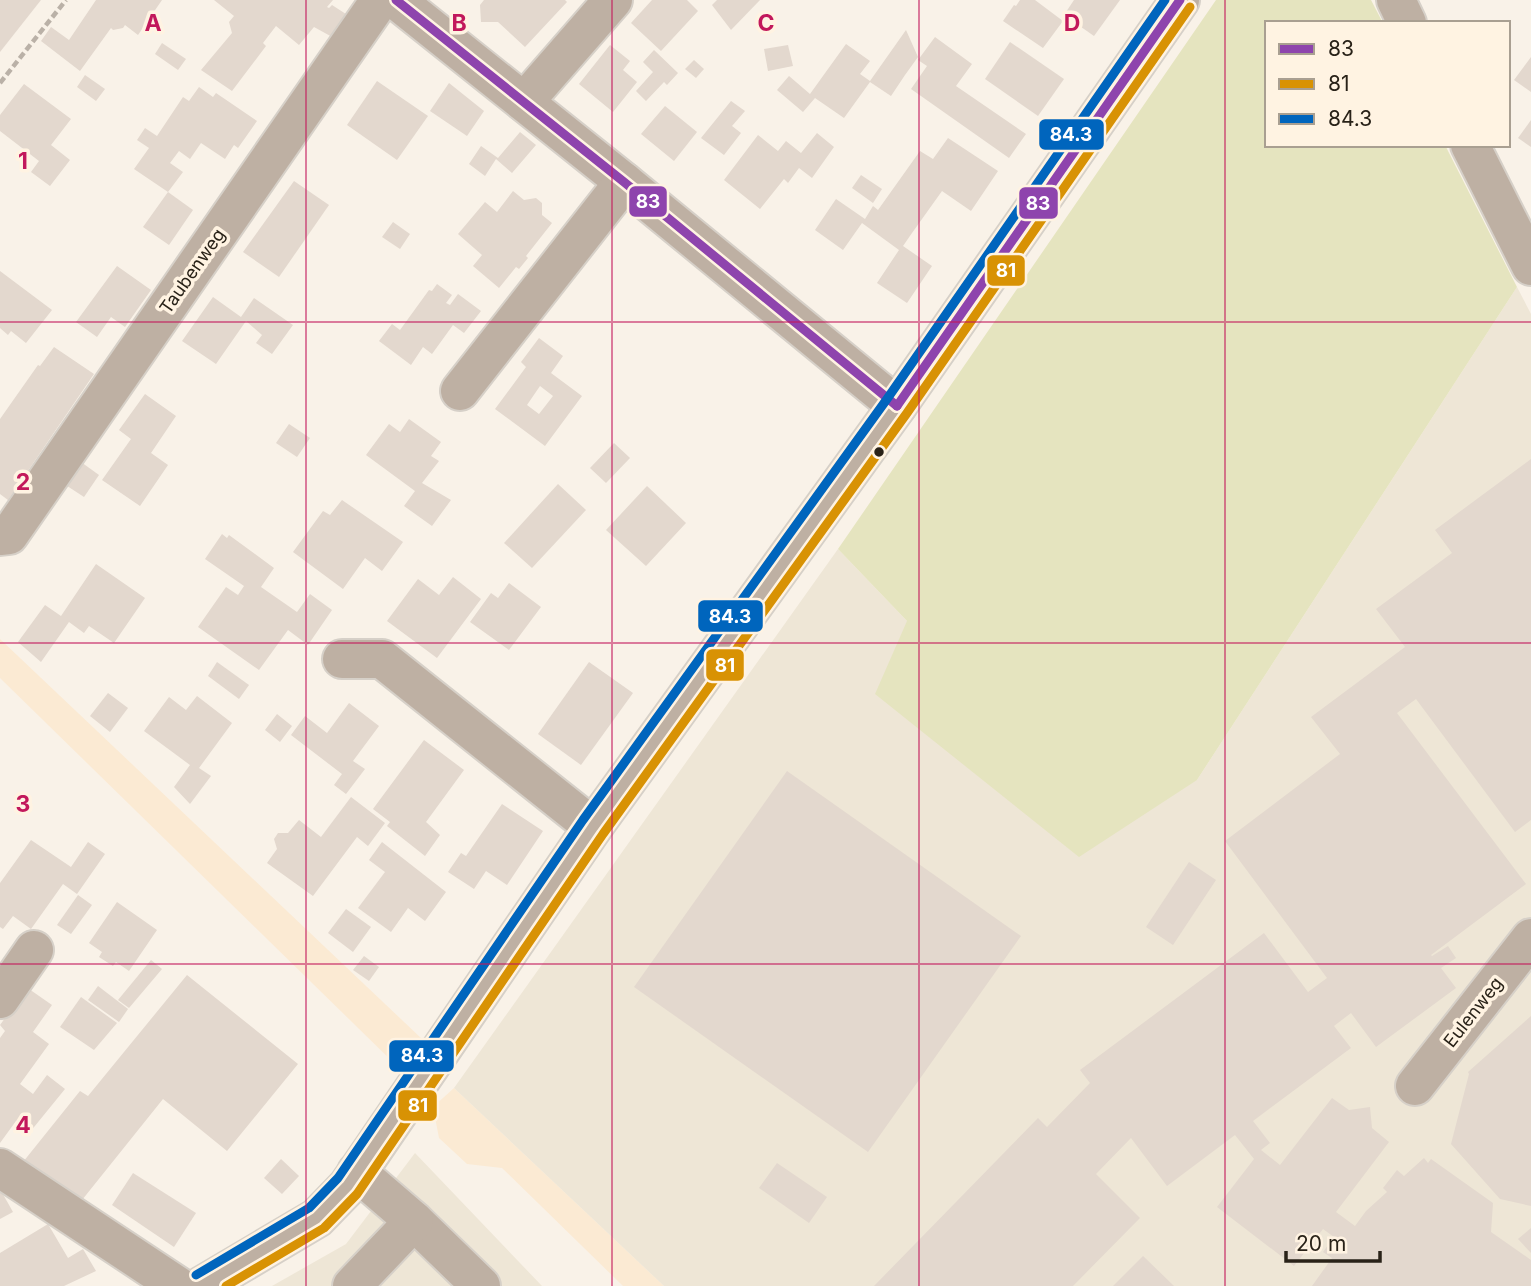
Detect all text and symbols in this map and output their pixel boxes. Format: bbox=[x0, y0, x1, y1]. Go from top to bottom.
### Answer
text: A bbox=[144, 9, 162, 37]
text: B bbox=[451, 9, 467, 37]
text: C bbox=[757, 9, 775, 37]
text: D bbox=[1064, 9, 1080, 37]
legend bbox=[1265, 21, 1510, 147]
text: 83 bbox=[1328, 36, 1354, 61]
text: 81 bbox=[1328, 71, 1350, 96]
text: 84.3 bbox=[1328, 106, 1372, 131]
line badge: 84.3 bbox=[1038, 118, 1105, 151]
text: 84.3 bbox=[1050, 123, 1092, 146]
text: 1 bbox=[18, 147, 28, 175]
line badge: 83 bbox=[628, 185, 668, 218]
line badge: 83 bbox=[1018, 186, 1059, 220]
text: 83 bbox=[636, 190, 660, 213]
text: 83 bbox=[1026, 192, 1050, 215]
street label: Taubenweg bbox=[155, 224, 229, 318]
line badge: 81 bbox=[986, 254, 1026, 287]
text: 81 bbox=[996, 259, 1016, 282]
unlabelled marker bbox=[872, 445, 886, 459]
text: 2 bbox=[16, 468, 30, 496]
line badge: 84.3 bbox=[697, 599, 764, 633]
text: 84.3 bbox=[709, 605, 751, 628]
line badge: 81 bbox=[705, 648, 745, 682]
text: 81 bbox=[715, 654, 735, 677]
text: 3 bbox=[16, 790, 30, 818]
street label: Eulenweg bbox=[1439, 973, 1507, 1051]
line badge: 84.3 bbox=[388, 1039, 455, 1073]
text: 84.3 bbox=[401, 1044, 443, 1067]
line badge: 81 bbox=[397, 1089, 438, 1122]
text: 81 bbox=[408, 1094, 428, 1117]
text: 4 bbox=[15, 1111, 31, 1139]
scale bar bbox=[1286, 1220, 1380, 1264]
text: 20 m bbox=[1296, 1231, 1346, 1256]

